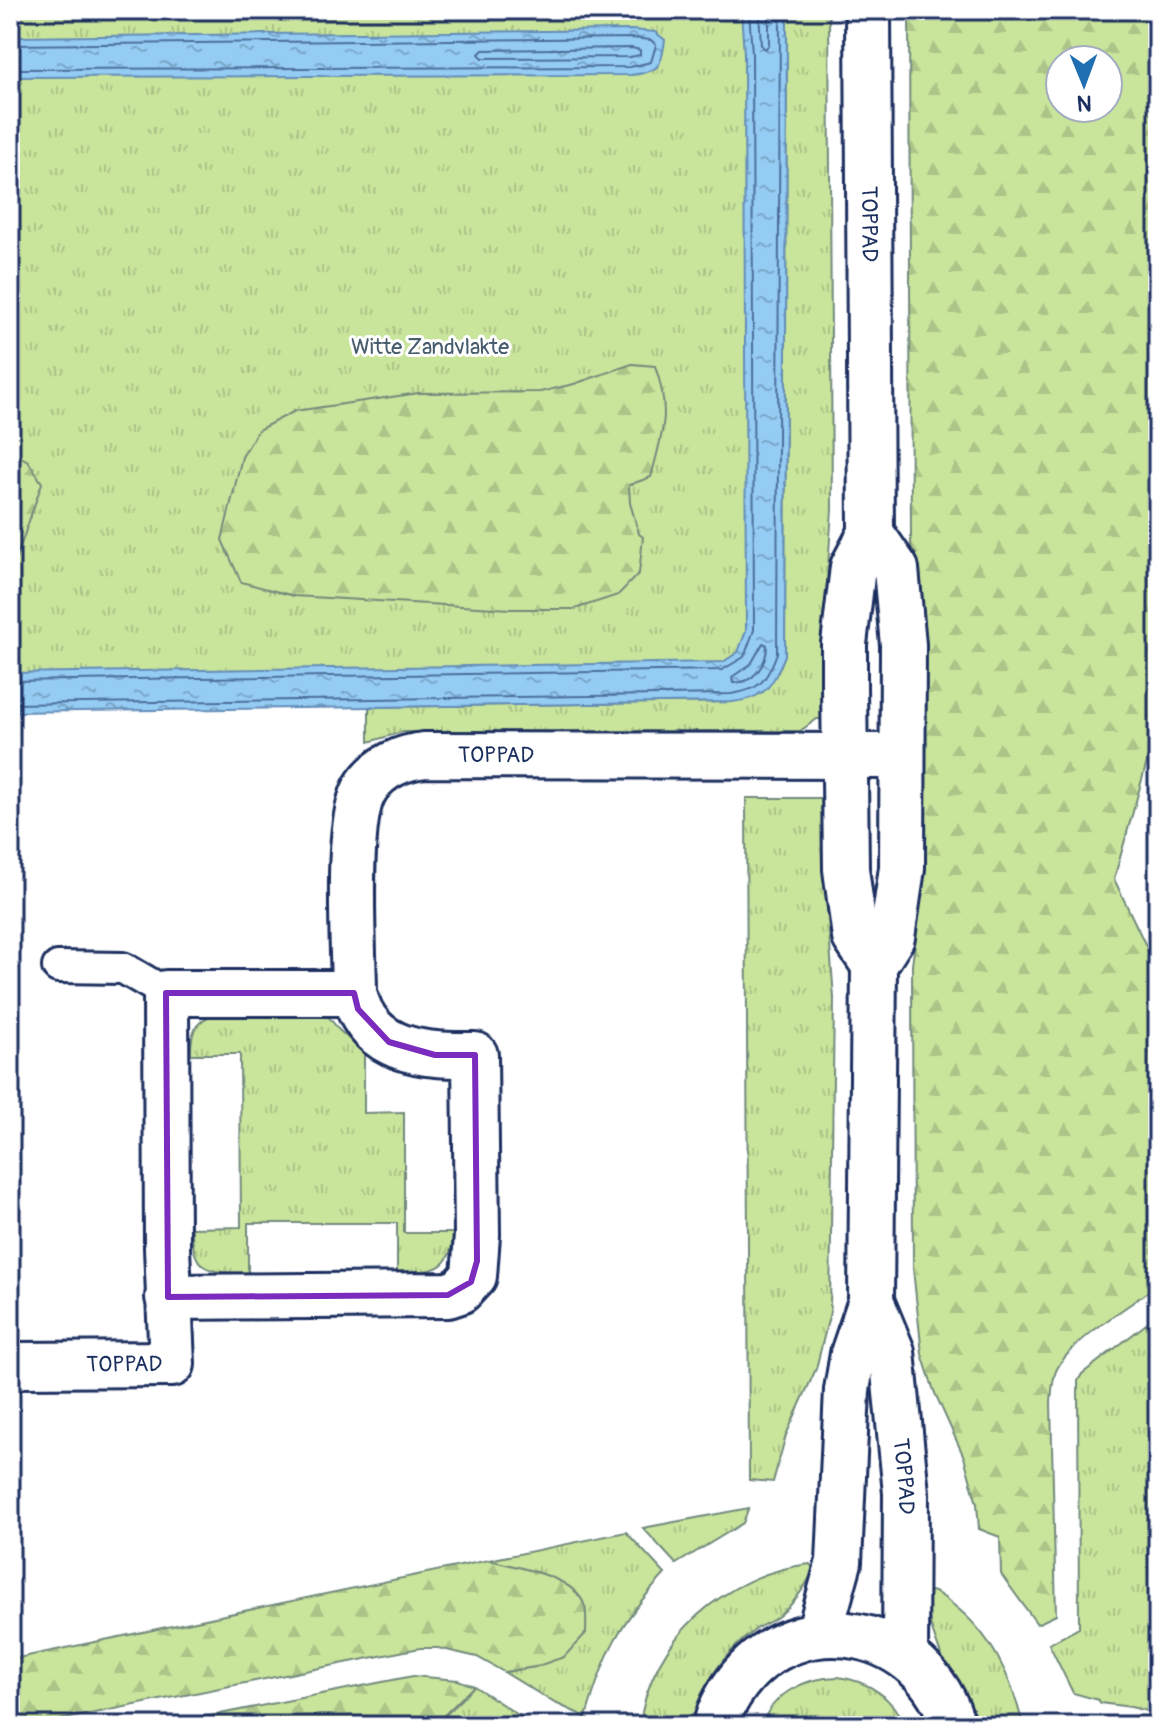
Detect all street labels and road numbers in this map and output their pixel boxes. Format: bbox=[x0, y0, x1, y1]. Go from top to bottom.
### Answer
street label: TOPPAD bbox=[855, 186, 883, 262]
street label: TOPPAD bbox=[458, 741, 534, 769]
street label: TOPPAD bbox=[86, 1350, 162, 1379]
street label: TOPPAD bbox=[887, 1437, 920, 1514]

